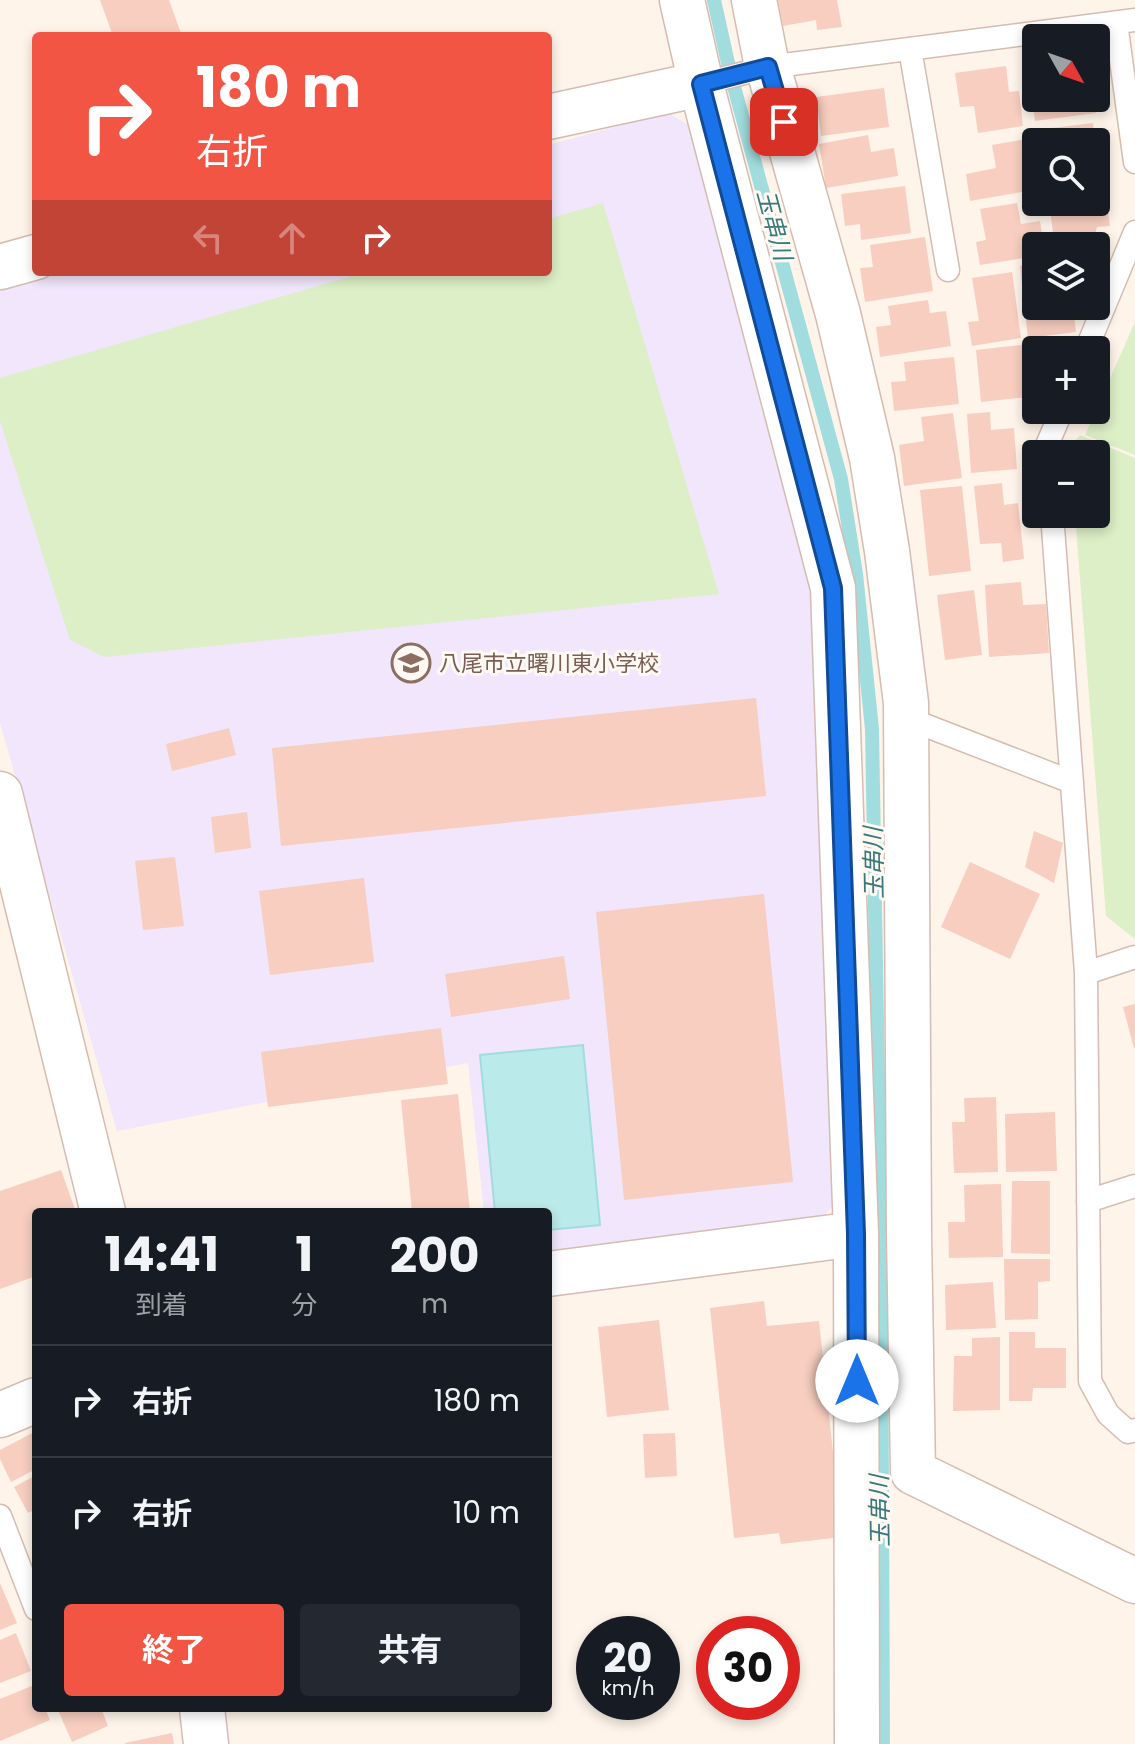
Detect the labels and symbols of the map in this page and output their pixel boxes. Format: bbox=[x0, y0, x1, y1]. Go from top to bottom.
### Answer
north arrow bbox=[1022, 24, 1110, 112]
pin bbox=[750, 88, 818, 156]
water label: 玉串川 bbox=[749, 186, 801, 267]
school or university icon: 八尾市立曙川東小学校 bbox=[390, 642, 432, 684]
place label: 八尾市立曙川東小学校 bbox=[439, 648, 659, 679]
water label: 玉串川 bbox=[856, 824, 891, 899]
position arrow bbox=[815, 1339, 899, 1423]
water label: 玉串川 bbox=[862, 1472, 897, 1547]
speed limit sign: 30 bbox=[696, 1616, 800, 1720]

